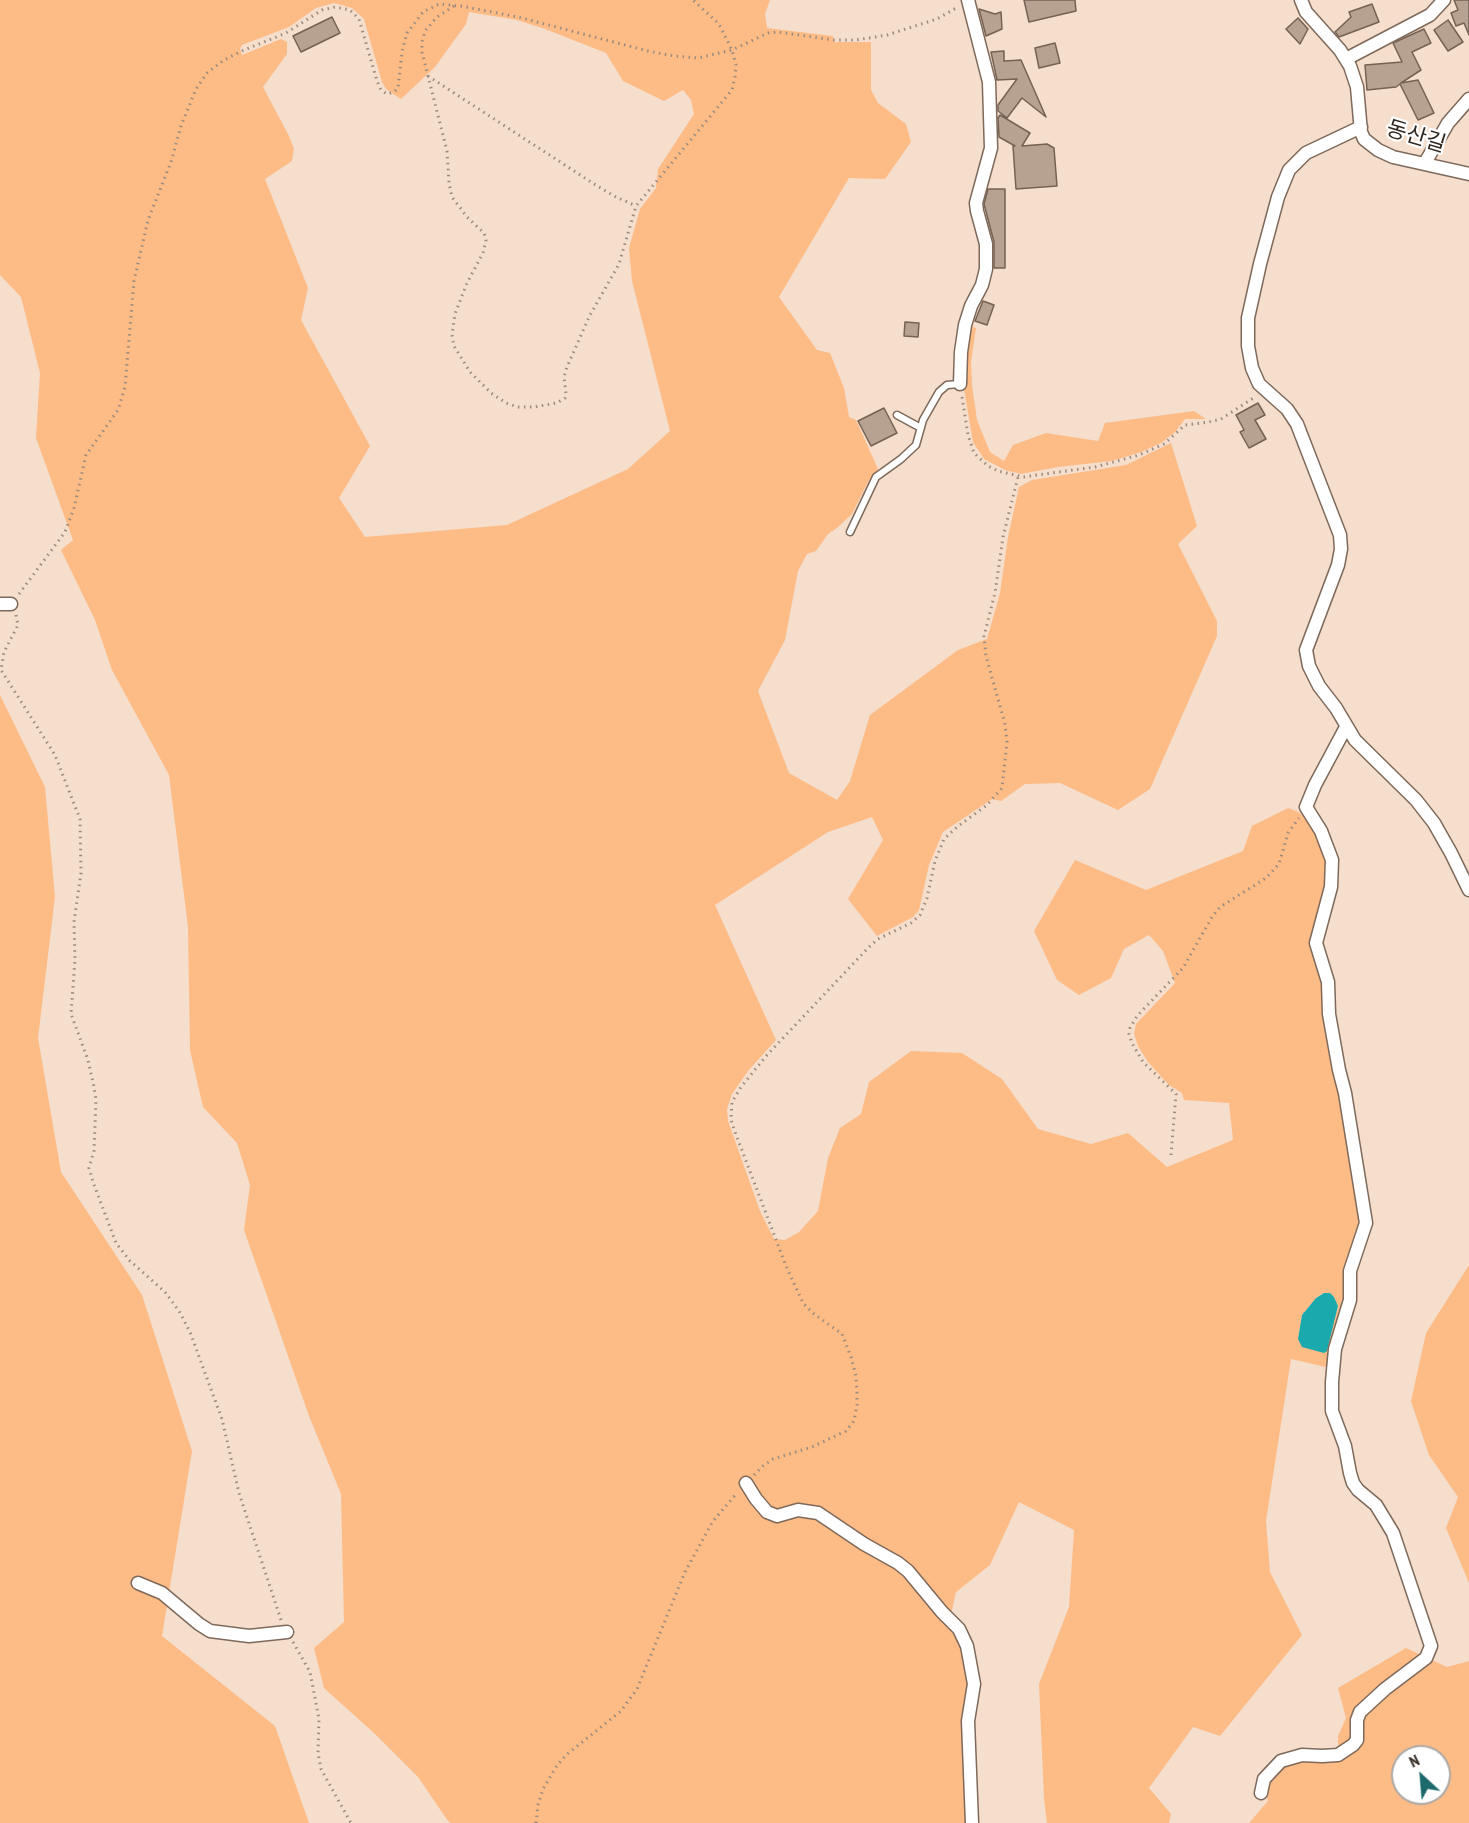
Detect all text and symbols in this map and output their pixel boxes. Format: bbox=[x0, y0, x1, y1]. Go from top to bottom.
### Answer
street label: 동산길 bbox=[1383, 116, 1449, 158]
north arrow bbox=[1391, 1745, 1451, 1805]
text: N bbox=[1406, 1750, 1422, 1772]

